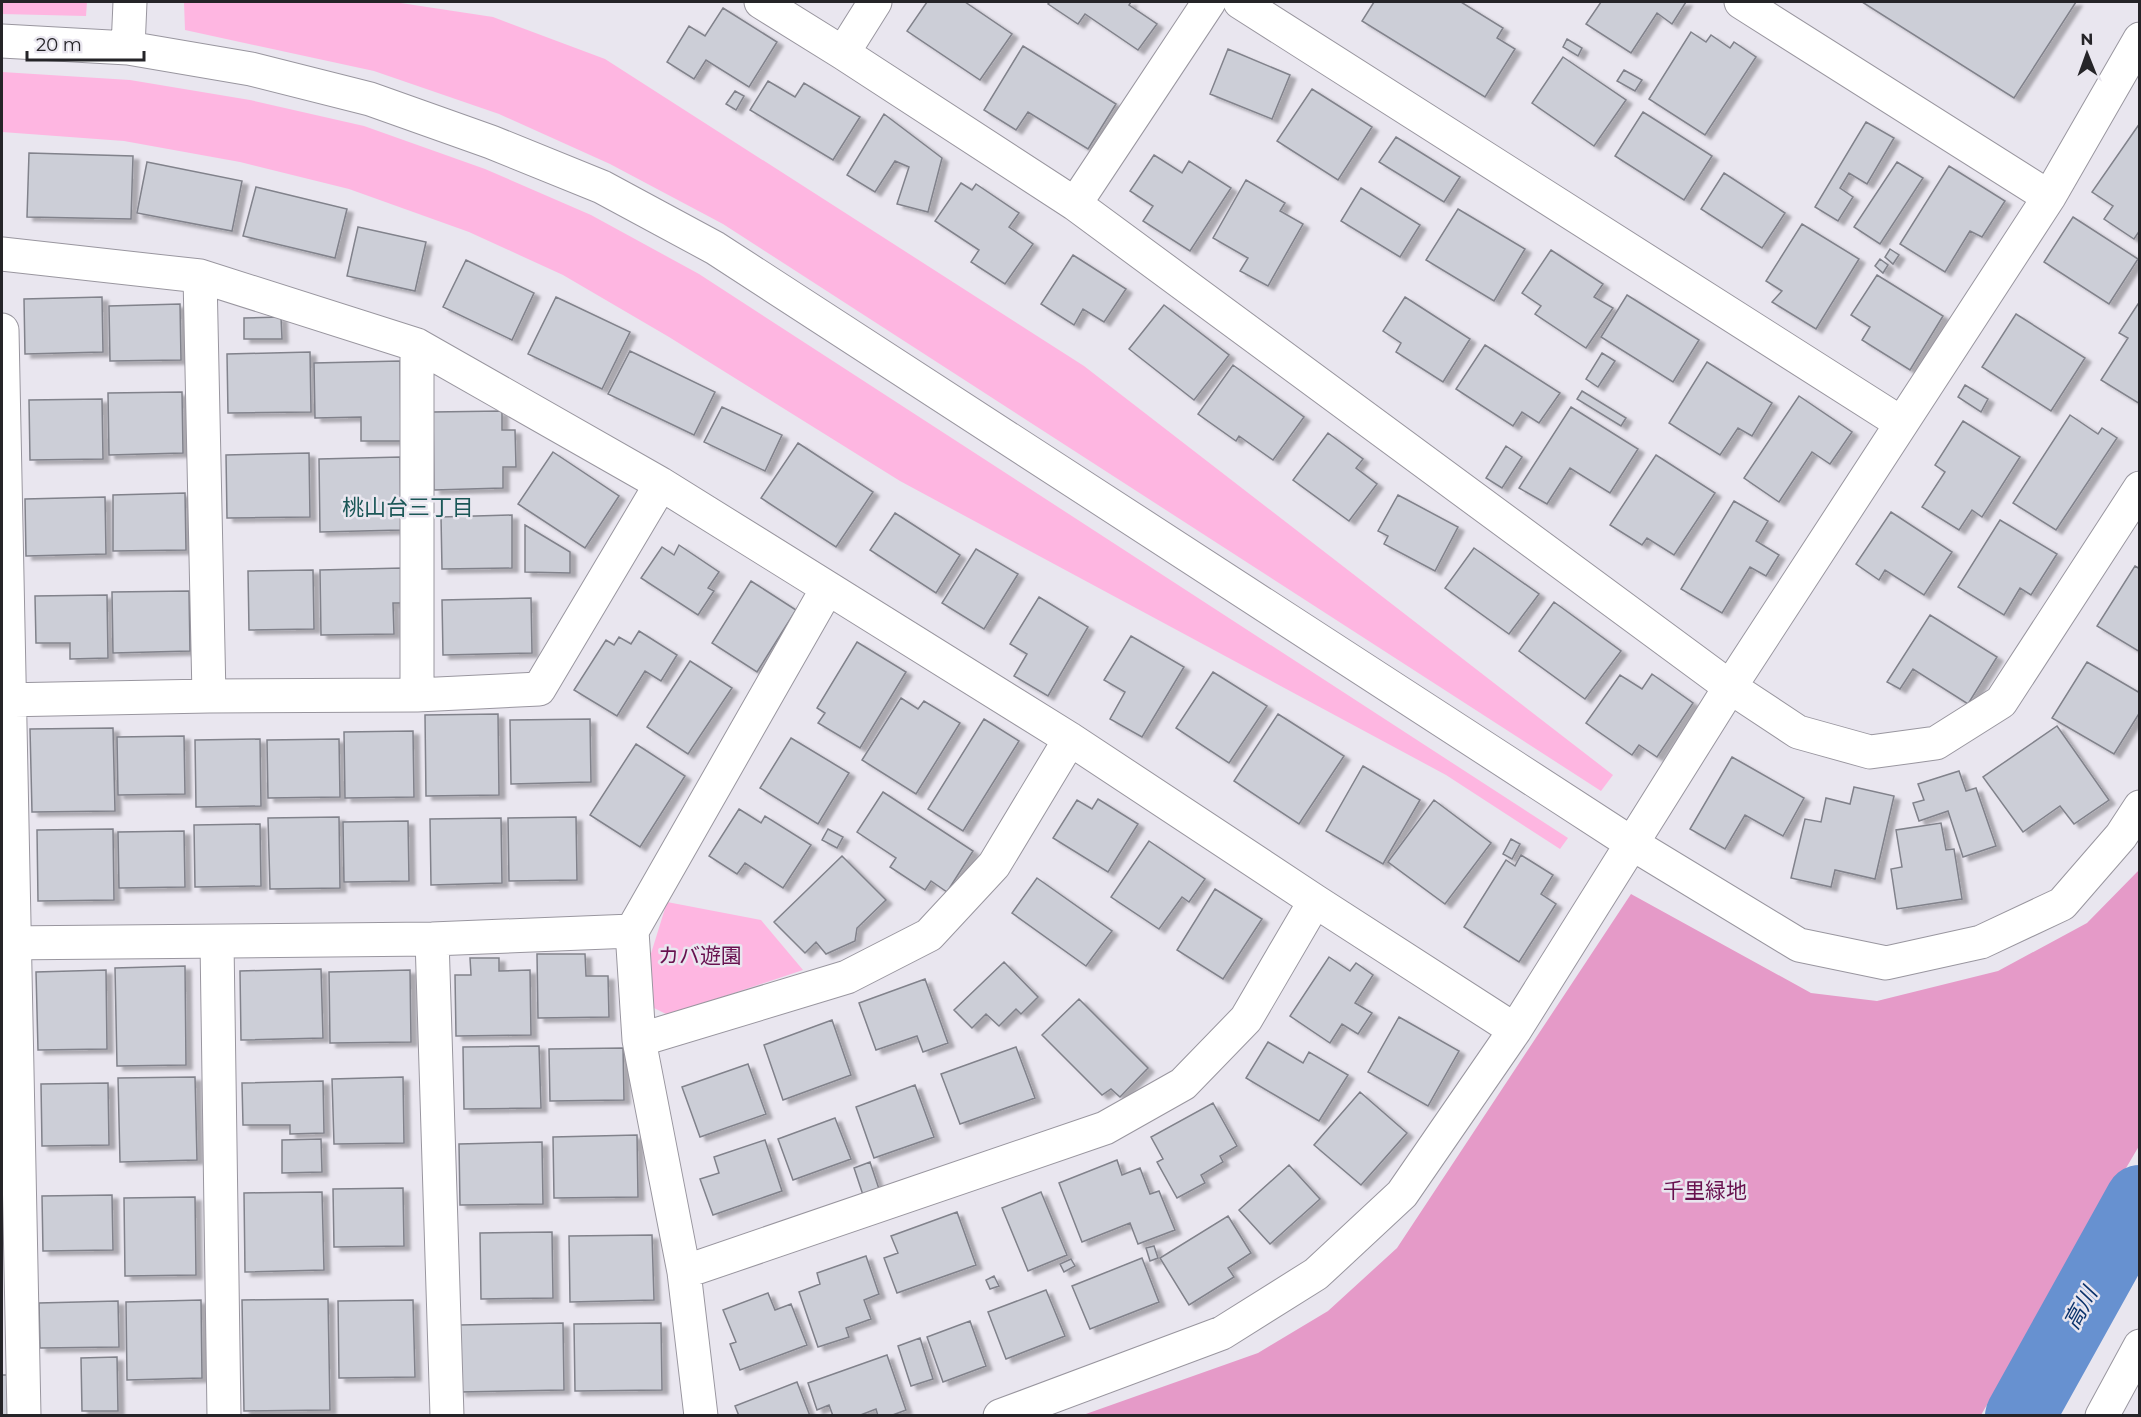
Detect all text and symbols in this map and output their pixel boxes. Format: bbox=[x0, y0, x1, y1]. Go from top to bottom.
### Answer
scale bar bbox=[27, 24, 144, 62]
north arrow bbox=[2057, 24, 2117, 84]
text: N bbox=[2080, 30, 2093, 49]
text: 20 m bbox=[36, 34, 82, 56]
district label: 桃山台三丁目 bbox=[342, 494, 474, 521]
park label: カバ遊園 bbox=[658, 943, 742, 968]
park label: 千里緑地 bbox=[1663, 1178, 1747, 1203]
water label: 高川 bbox=[2058, 1281, 2104, 1334]

